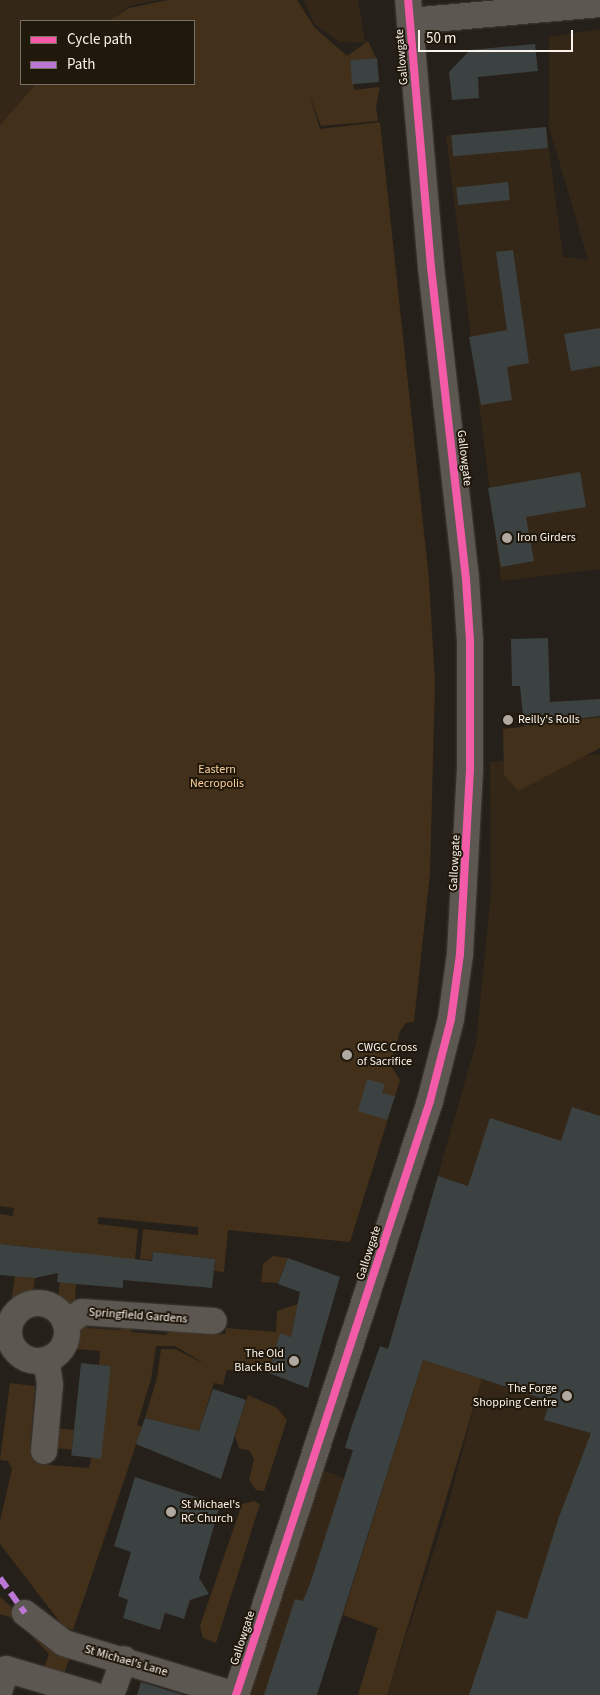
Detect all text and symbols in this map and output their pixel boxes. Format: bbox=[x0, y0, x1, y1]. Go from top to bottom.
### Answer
legend bbox=[20, 20, 195, 85]
scale bar bbox=[420, 20, 575, 52]
street label: Gallowgate bbox=[392, 28, 412, 86]
text: 50 m bbox=[426, 28, 456, 49]
text: Cycle path bbox=[67, 29, 132, 50]
text: Path bbox=[67, 54, 95, 75]
street label: Gallowgate bbox=[453, 429, 475, 487]
place label: Iron Girders bbox=[517, 531, 576, 545]
marker: Iron Girders bbox=[501, 532, 513, 544]
place label: Reilly's Rolls bbox=[518, 713, 580, 727]
marker: Reilly's Rolls bbox=[502, 714, 514, 726]
park label: Eastern Necropolis bbox=[190, 763, 244, 791]
street label: Gallowgate bbox=[446, 835, 464, 891]
place label: CWGC Cross of Sacrifice bbox=[357, 1041, 417, 1069]
marker: CWGC Cross of Sacrifice bbox=[341, 1049, 353, 1061]
street label: Gallowgate bbox=[353, 1224, 385, 1282]
street label: Springfield Gardens bbox=[88, 1305, 188, 1327]
place label: The Old Black Bull bbox=[234, 1347, 284, 1375]
marker: The Old Black Bull bbox=[288, 1355, 300, 1367]
place label: The Forge Shopping Centre bbox=[473, 1382, 557, 1410]
marker: The Forge Shopping Centre bbox=[561, 1390, 573, 1402]
place label: St Michael's RC Church bbox=[181, 1498, 240, 1526]
marker: St Michael's RC Church bbox=[165, 1506, 177, 1518]
street label: Gallowgate bbox=[227, 1609, 259, 1667]
street label: St Michael's Lane bbox=[83, 1642, 169, 1680]

